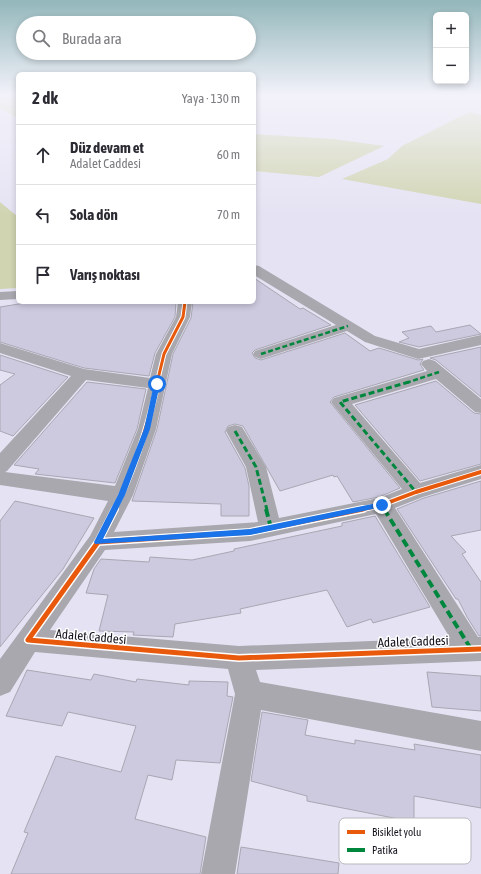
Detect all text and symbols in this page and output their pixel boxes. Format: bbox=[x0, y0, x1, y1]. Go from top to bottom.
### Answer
map controls bbox=[433, 12, 469, 84]
button: + bbox=[433, 12, 469, 48]
search box bbox=[16, 16, 256, 60]
icon: search bbox=[30, 27, 52, 49]
text: Burada ara bbox=[62, 30, 122, 47]
button: − bbox=[433, 48, 469, 84]
text: 2 dk bbox=[32, 88, 58, 108]
text: Yaya · 130 m bbox=[182, 91, 240, 106]
text: Düz devam et bbox=[70, 139, 144, 156]
icon: ahead bbox=[32, 144, 54, 166]
text: 60 m bbox=[217, 147, 240, 162]
text: Adalet Caddesi bbox=[70, 156, 141, 171]
icon: left bbox=[32, 204, 54, 226]
text: Sola dön bbox=[70, 206, 118, 223]
text: 70 m bbox=[217, 207, 240, 222]
icon: arrive bbox=[32, 264, 54, 286]
text: Varış noktası bbox=[70, 266, 140, 283]
route start bbox=[148, 375, 166, 393]
route end bbox=[373, 496, 391, 514]
street label: Adalet Caddesi bbox=[55, 626, 127, 647]
street label: Adalet Caddesi bbox=[377, 633, 449, 650]
legend bbox=[339, 818, 471, 864]
text: Bisiklet yolu bbox=[372, 826, 421, 838]
text: Patika bbox=[372, 844, 398, 856]

